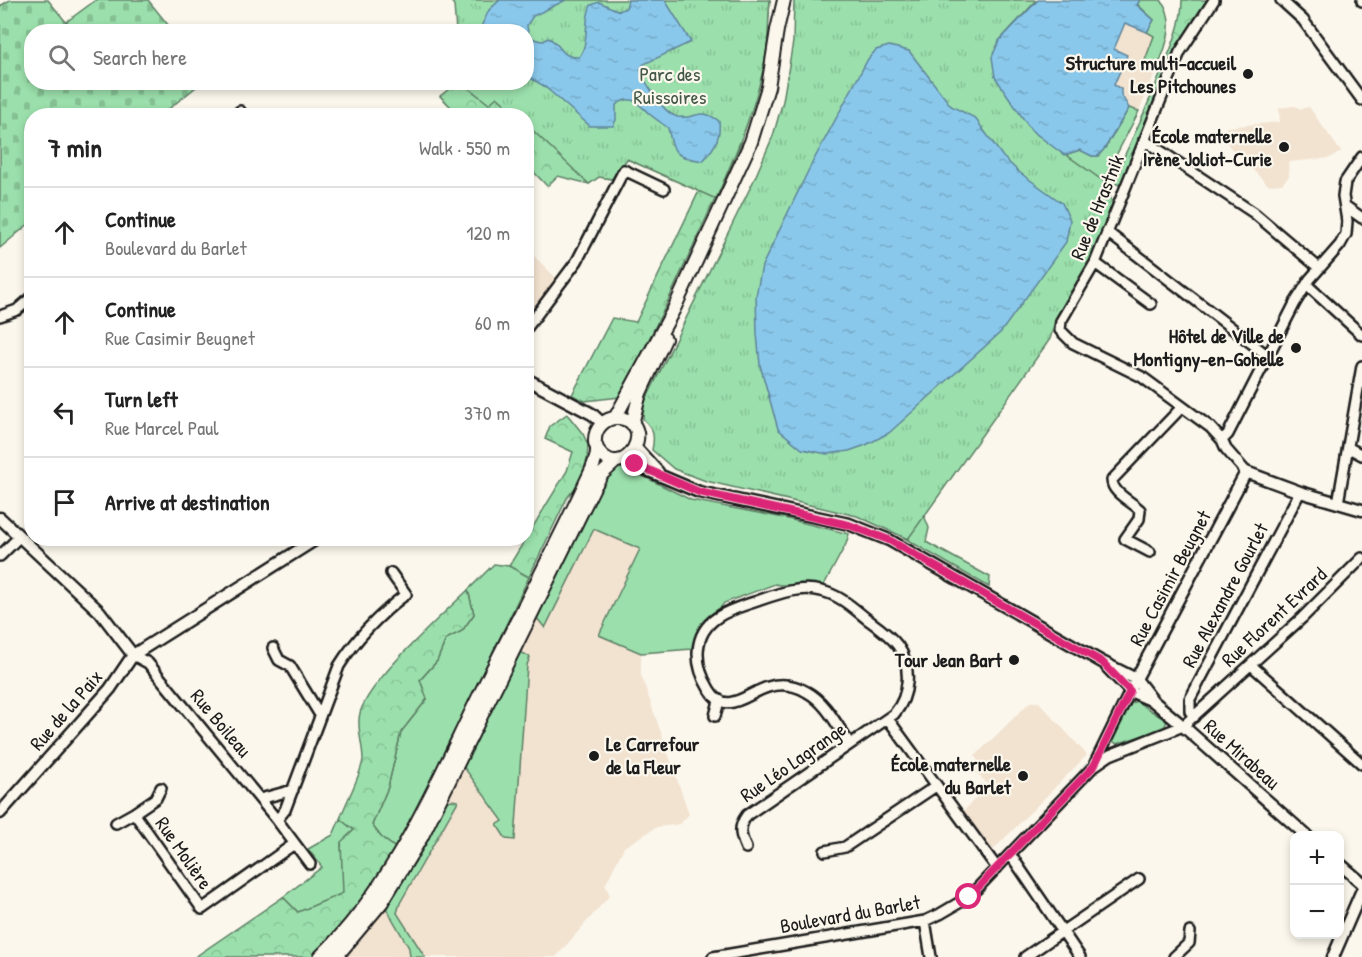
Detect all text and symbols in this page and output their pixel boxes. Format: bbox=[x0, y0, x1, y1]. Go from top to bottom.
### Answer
search box bbox=[24, 24, 534, 90]
icon: search bbox=[45, 41, 78, 74]
text: Search here bbox=[93, 42, 187, 72]
place label: Structure multi-accueil Les Pitchounes bbox=[1066, 49, 1237, 99]
park label: Parc des Ruissoires bbox=[634, 60, 707, 110]
marker: Structure multi-accueil Les Pitchounes bbox=[1241, 67, 1255, 81]
place label: École maternelle Irène Joliot-Curie bbox=[1143, 122, 1272, 172]
text: 7 min bbox=[48, 130, 102, 165]
text: Walk · 550 m bbox=[419, 134, 510, 161]
marker: École maternelle Irène Joliot-Curie bbox=[1277, 140, 1291, 154]
street label: Rue de Hrastnik bbox=[1063, 150, 1130, 263]
text: Continue bbox=[105, 204, 176, 234]
icon: ahead bbox=[48, 216, 81, 249]
text: 120 m bbox=[466, 219, 510, 246]
text: Boulevard du Barlet bbox=[105, 234, 247, 261]
text: Continue bbox=[105, 294, 176, 324]
icon: ahead bbox=[48, 306, 81, 339]
text: 60 m bbox=[475, 309, 510, 336]
place label: Hôtel de Ville de Montigny-en-Gohelle bbox=[1133, 322, 1284, 373]
text: Rue Casimir Beugnet bbox=[105, 324, 255, 351]
marker: Hôtel de Ville de Montigny-en-Gohelle bbox=[1289, 341, 1303, 355]
text: Turn left bbox=[105, 384, 178, 414]
icon: left bbox=[48, 396, 81, 429]
text: 370 m bbox=[464, 399, 510, 426]
text: Rue Marcel Paul bbox=[105, 414, 219, 441]
route end bbox=[621, 450, 647, 476]
icon: arrive bbox=[48, 486, 81, 519]
text: Arrive at destination bbox=[105, 487, 270, 517]
street label: Rue Casimir Beugnet bbox=[1122, 504, 1217, 650]
street label: Rue Alexandre Gourlet bbox=[1175, 517, 1275, 672]
street label: Rue Florent Evrard bbox=[1215, 561, 1332, 672]
place label: Tour Jean Bart bbox=[894, 646, 1003, 673]
marker: Tour Jean Bart bbox=[1007, 653, 1021, 667]
street label: Rue de la Paix bbox=[23, 664, 108, 756]
street label: Rue Boileau bbox=[185, 683, 258, 763]
street label: Rue Mirabeau bbox=[1199, 712, 1286, 795]
street label: Rue Léo Lagrange bbox=[734, 715, 851, 808]
place label: Le Carrefour de la Fleur bbox=[606, 730, 699, 780]
marker: Le Carrefour de la Fleur bbox=[587, 749, 601, 763]
place label: École maternelle du Barlet bbox=[891, 750, 1012, 800]
marker: École maternelle du Barlet bbox=[1016, 769, 1030, 783]
street label: Rue Molière bbox=[150, 811, 219, 894]
map controls bbox=[1290, 831, 1344, 939]
button: + bbox=[1290, 831, 1344, 885]
route start bbox=[955, 883, 981, 909]
button: − bbox=[1290, 885, 1344, 939]
street label: Boulevard du Barlet bbox=[778, 888, 923, 939]

